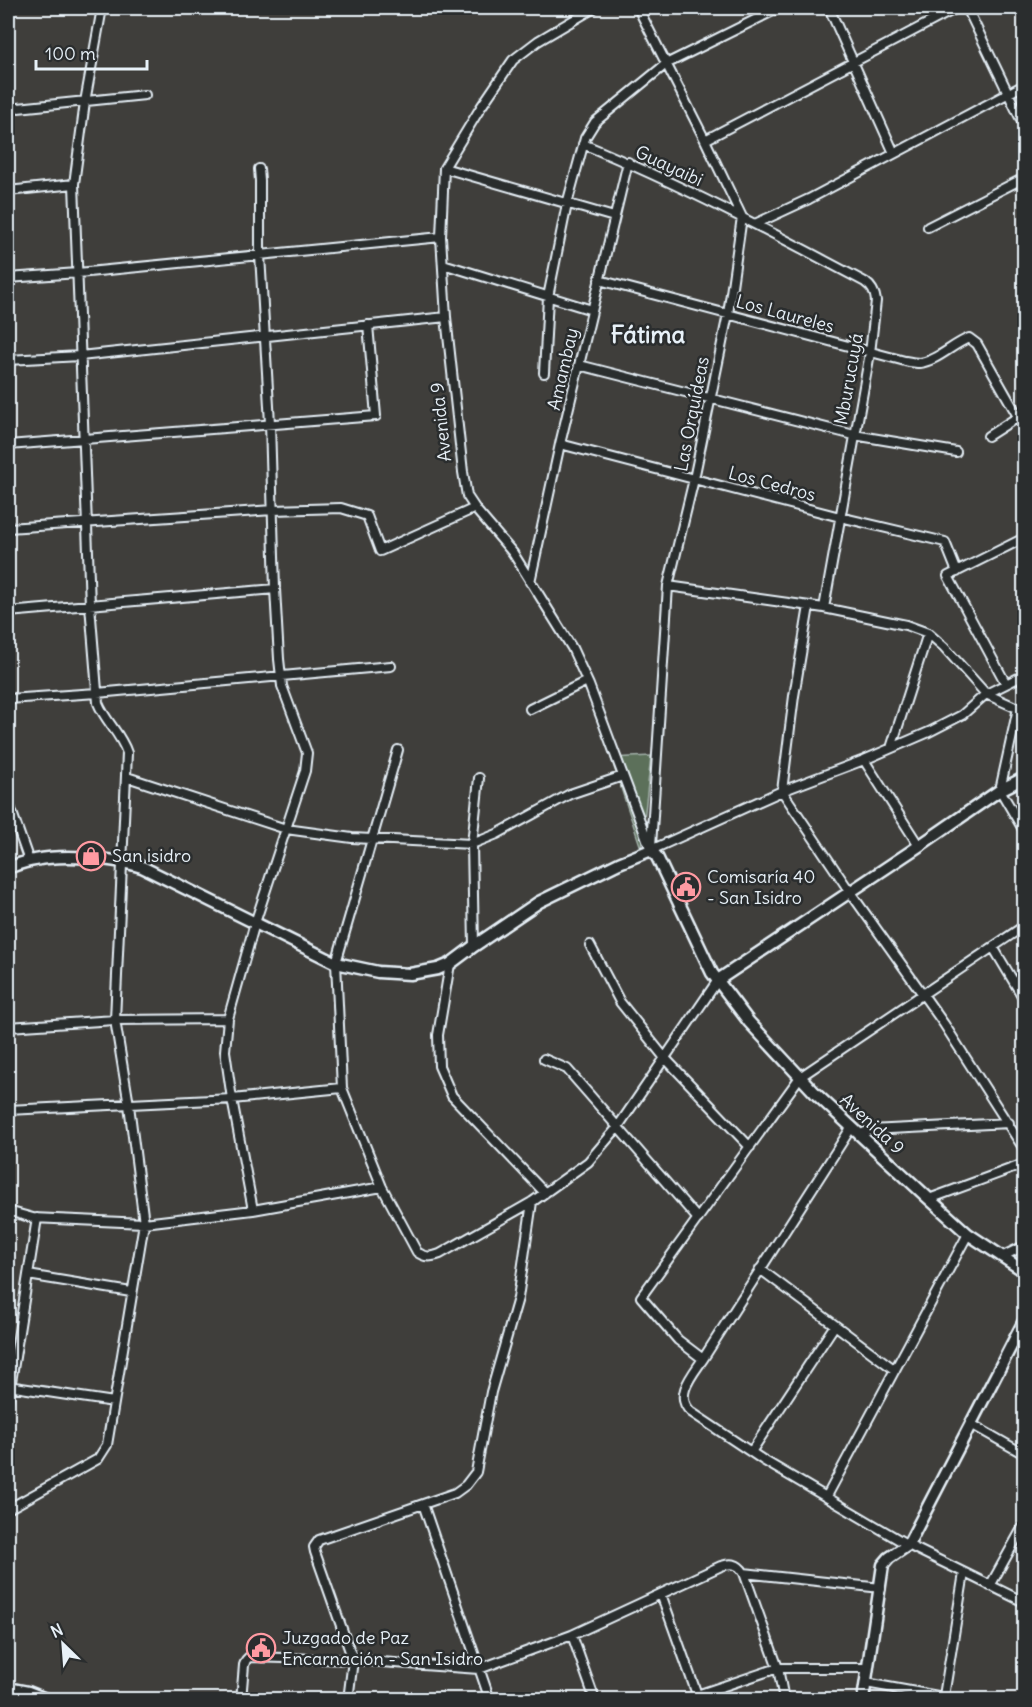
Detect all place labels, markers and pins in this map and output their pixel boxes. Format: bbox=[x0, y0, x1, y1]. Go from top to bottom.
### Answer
shop icon: San isidro bbox=[75, 840, 107, 872]
place label: San isidro bbox=[112, 844, 191, 867]
place label: Comisaría 40 - San Isidro bbox=[707, 865, 815, 909]
public building icon: Comisaría 40 - San Isidro bbox=[670, 871, 702, 903]
place label: Juzgado de Paz Encarnación - San Isidro bbox=[282, 1626, 483, 1670]
public building icon: Juzgado de Paz Encarnación - San Isidro bbox=[245, 1632, 277, 1664]

